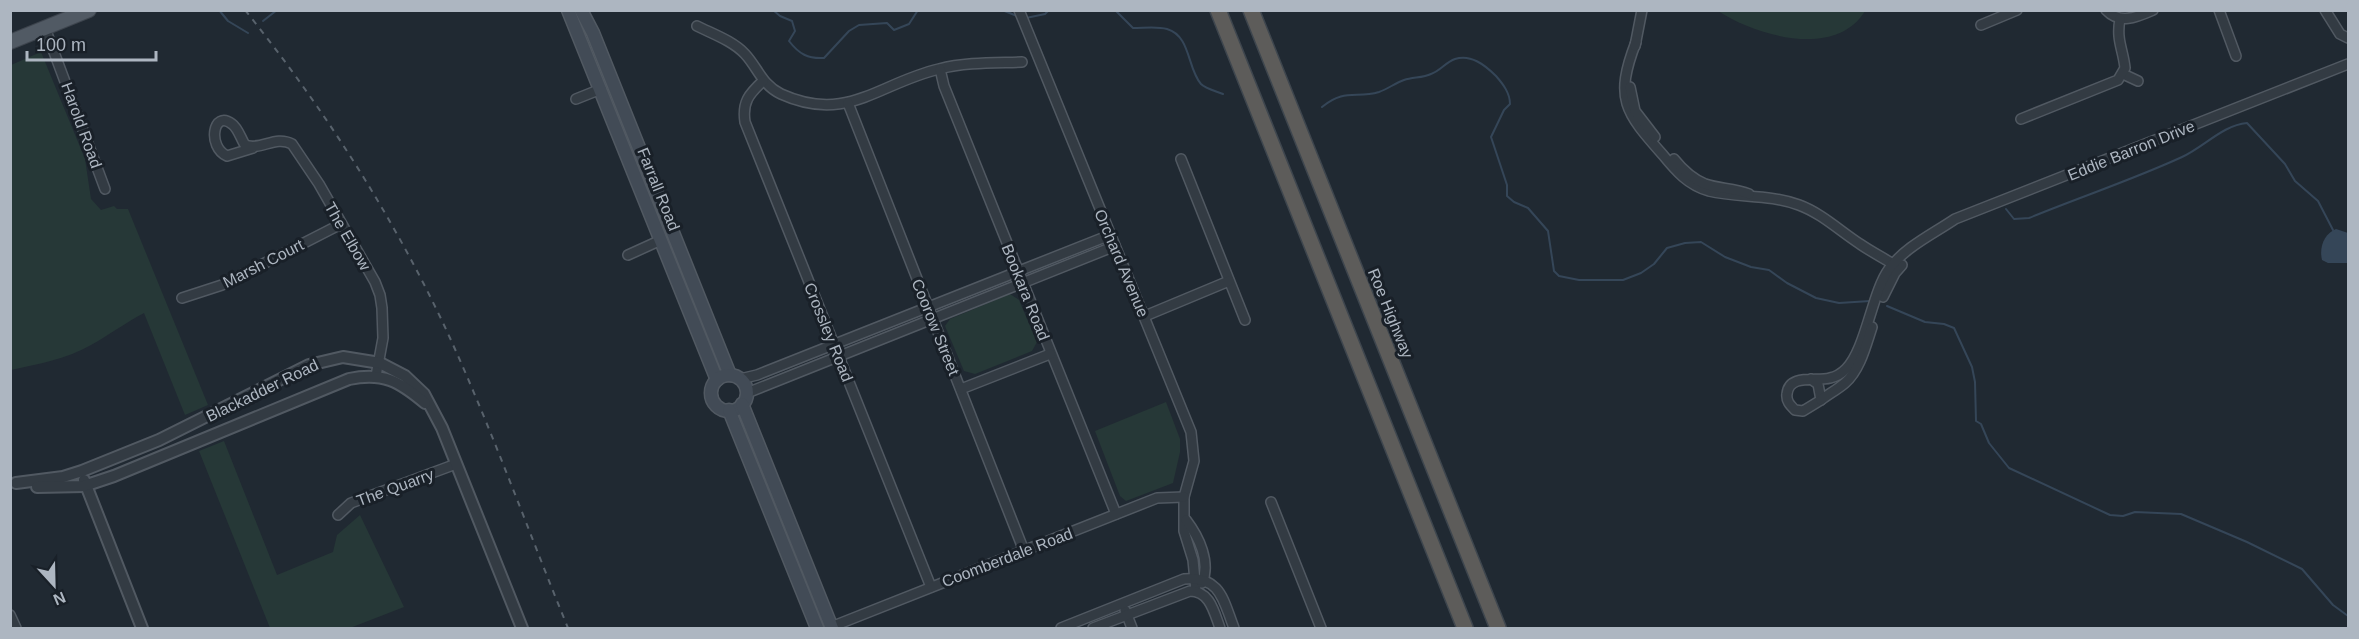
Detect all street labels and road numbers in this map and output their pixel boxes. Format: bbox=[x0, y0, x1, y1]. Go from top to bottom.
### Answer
street label: Harold Road bbox=[58, 80, 105, 170]
street label: Eddie Barron Drive bbox=[2065, 117, 2197, 184]
street label: Farrall Road bbox=[634, 145, 683, 233]
street label: The Elbow bbox=[321, 199, 374, 274]
street label: Orchard Avenue bbox=[1091, 207, 1152, 320]
street label: Marsh Court bbox=[220, 236, 307, 291]
street label: Bookara Road bbox=[998, 242, 1053, 343]
street label: Roe Highway bbox=[1365, 266, 1416, 360]
street label: Coorow Street bbox=[909, 277, 963, 378]
street label: Crossley Road bbox=[801, 280, 856, 384]
street label: Blackadder Road bbox=[203, 356, 321, 425]
street label: The Quarry bbox=[354, 466, 436, 509]
street label: Coomberdale Road bbox=[939, 525, 1075, 590]

